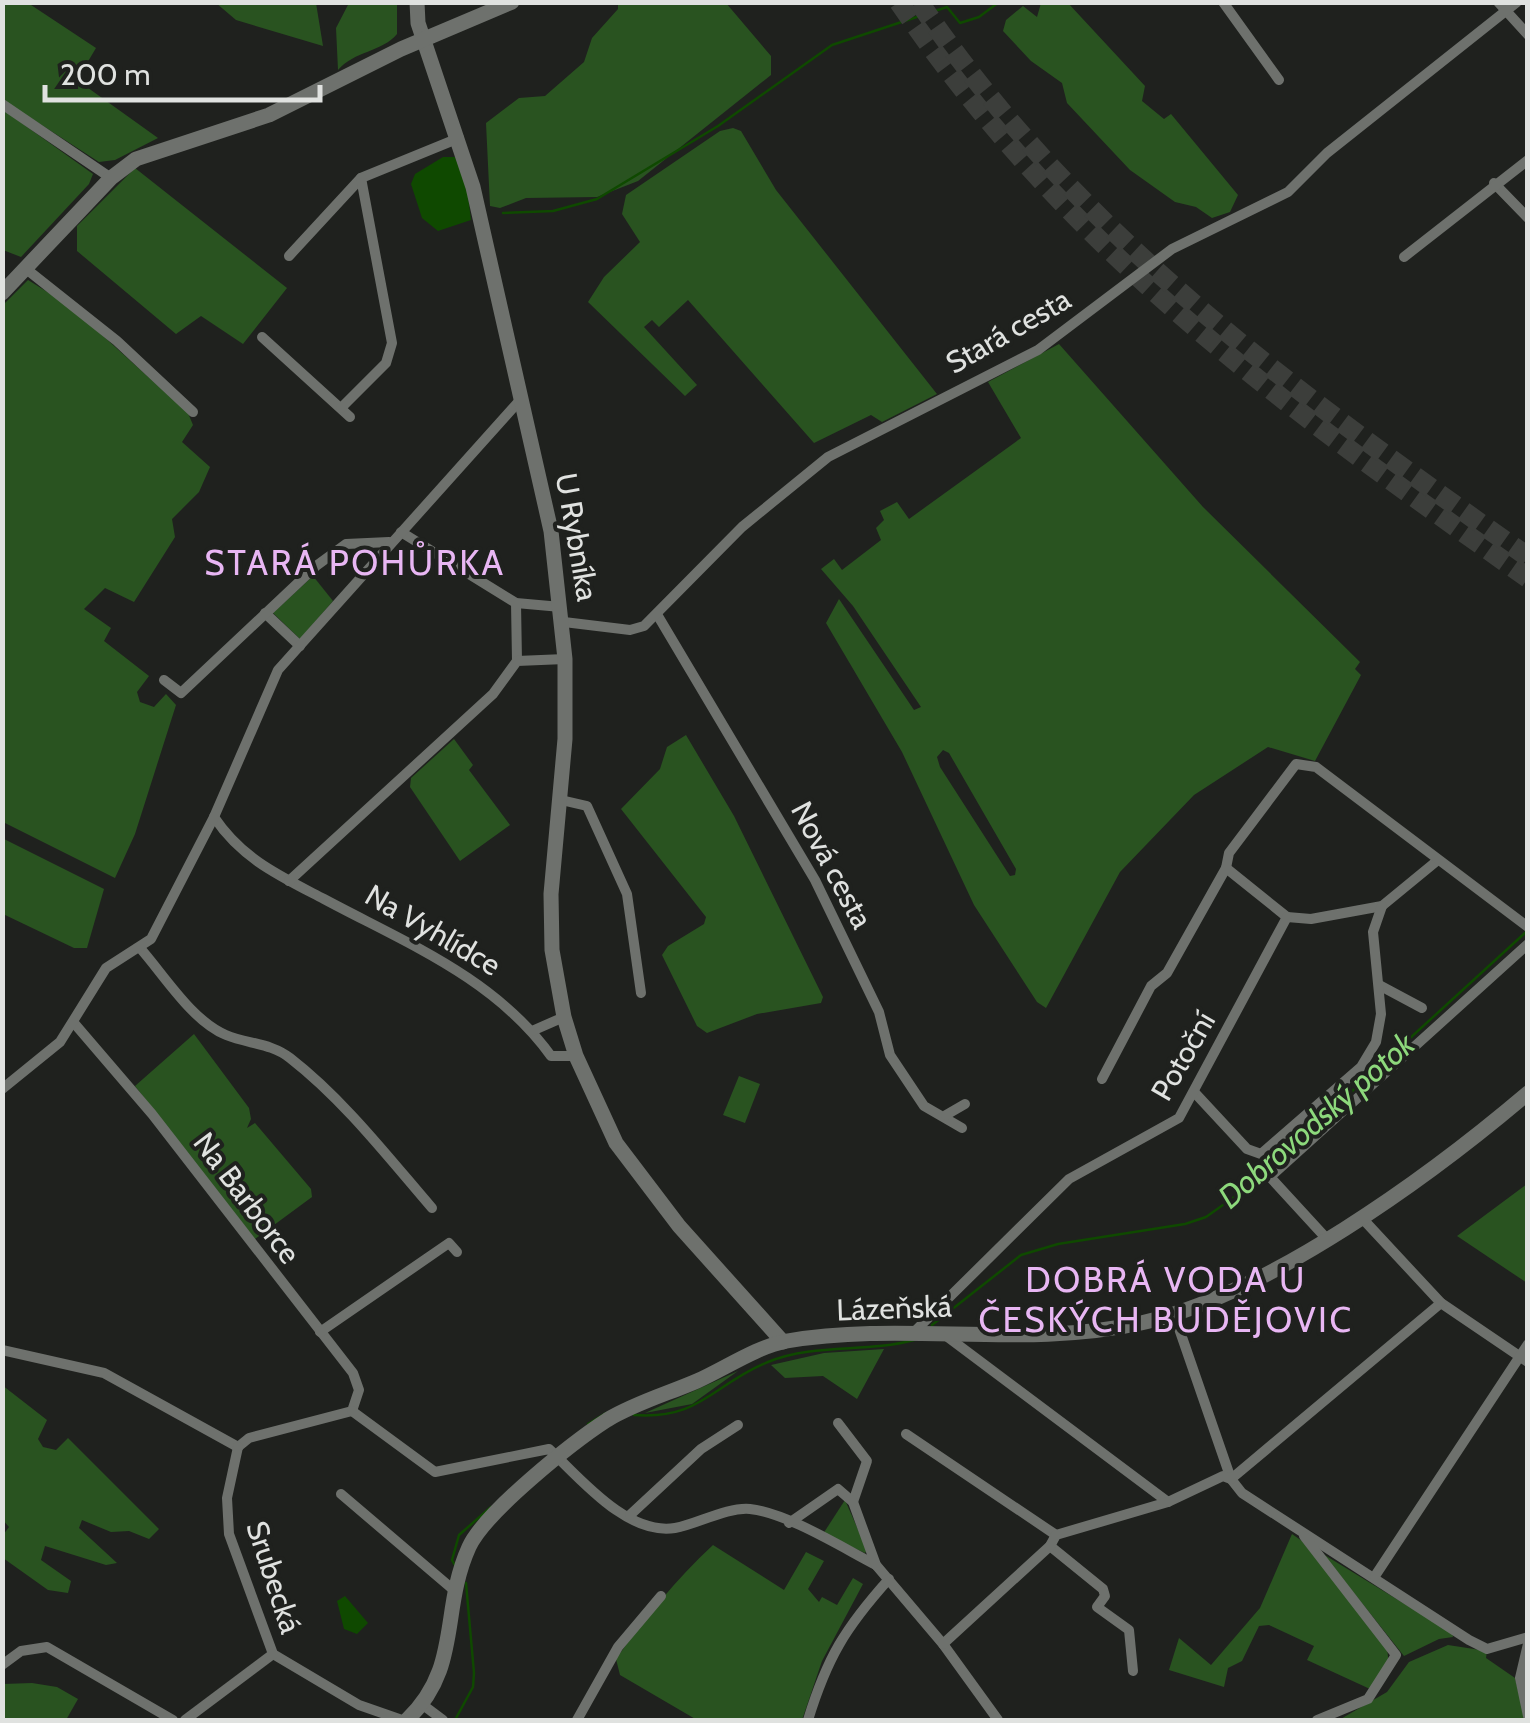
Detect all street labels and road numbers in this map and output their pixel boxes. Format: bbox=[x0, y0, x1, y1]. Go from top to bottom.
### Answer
street label: Stará cesta bbox=[939, 280, 1077, 381]
street label: U Rybníka bbox=[548, 470, 607, 604]
street label: Nová cesta bbox=[783, 795, 881, 935]
street label: Na Vyhlídce bbox=[359, 876, 507, 984]
street label: Potoční bbox=[1143, 1005, 1223, 1107]
street label: Na Barborce bbox=[186, 1125, 308, 1271]
street label: Lázeňská bbox=[836, 1287, 953, 1329]
street label: Srubecká bbox=[239, 1516, 310, 1638]

